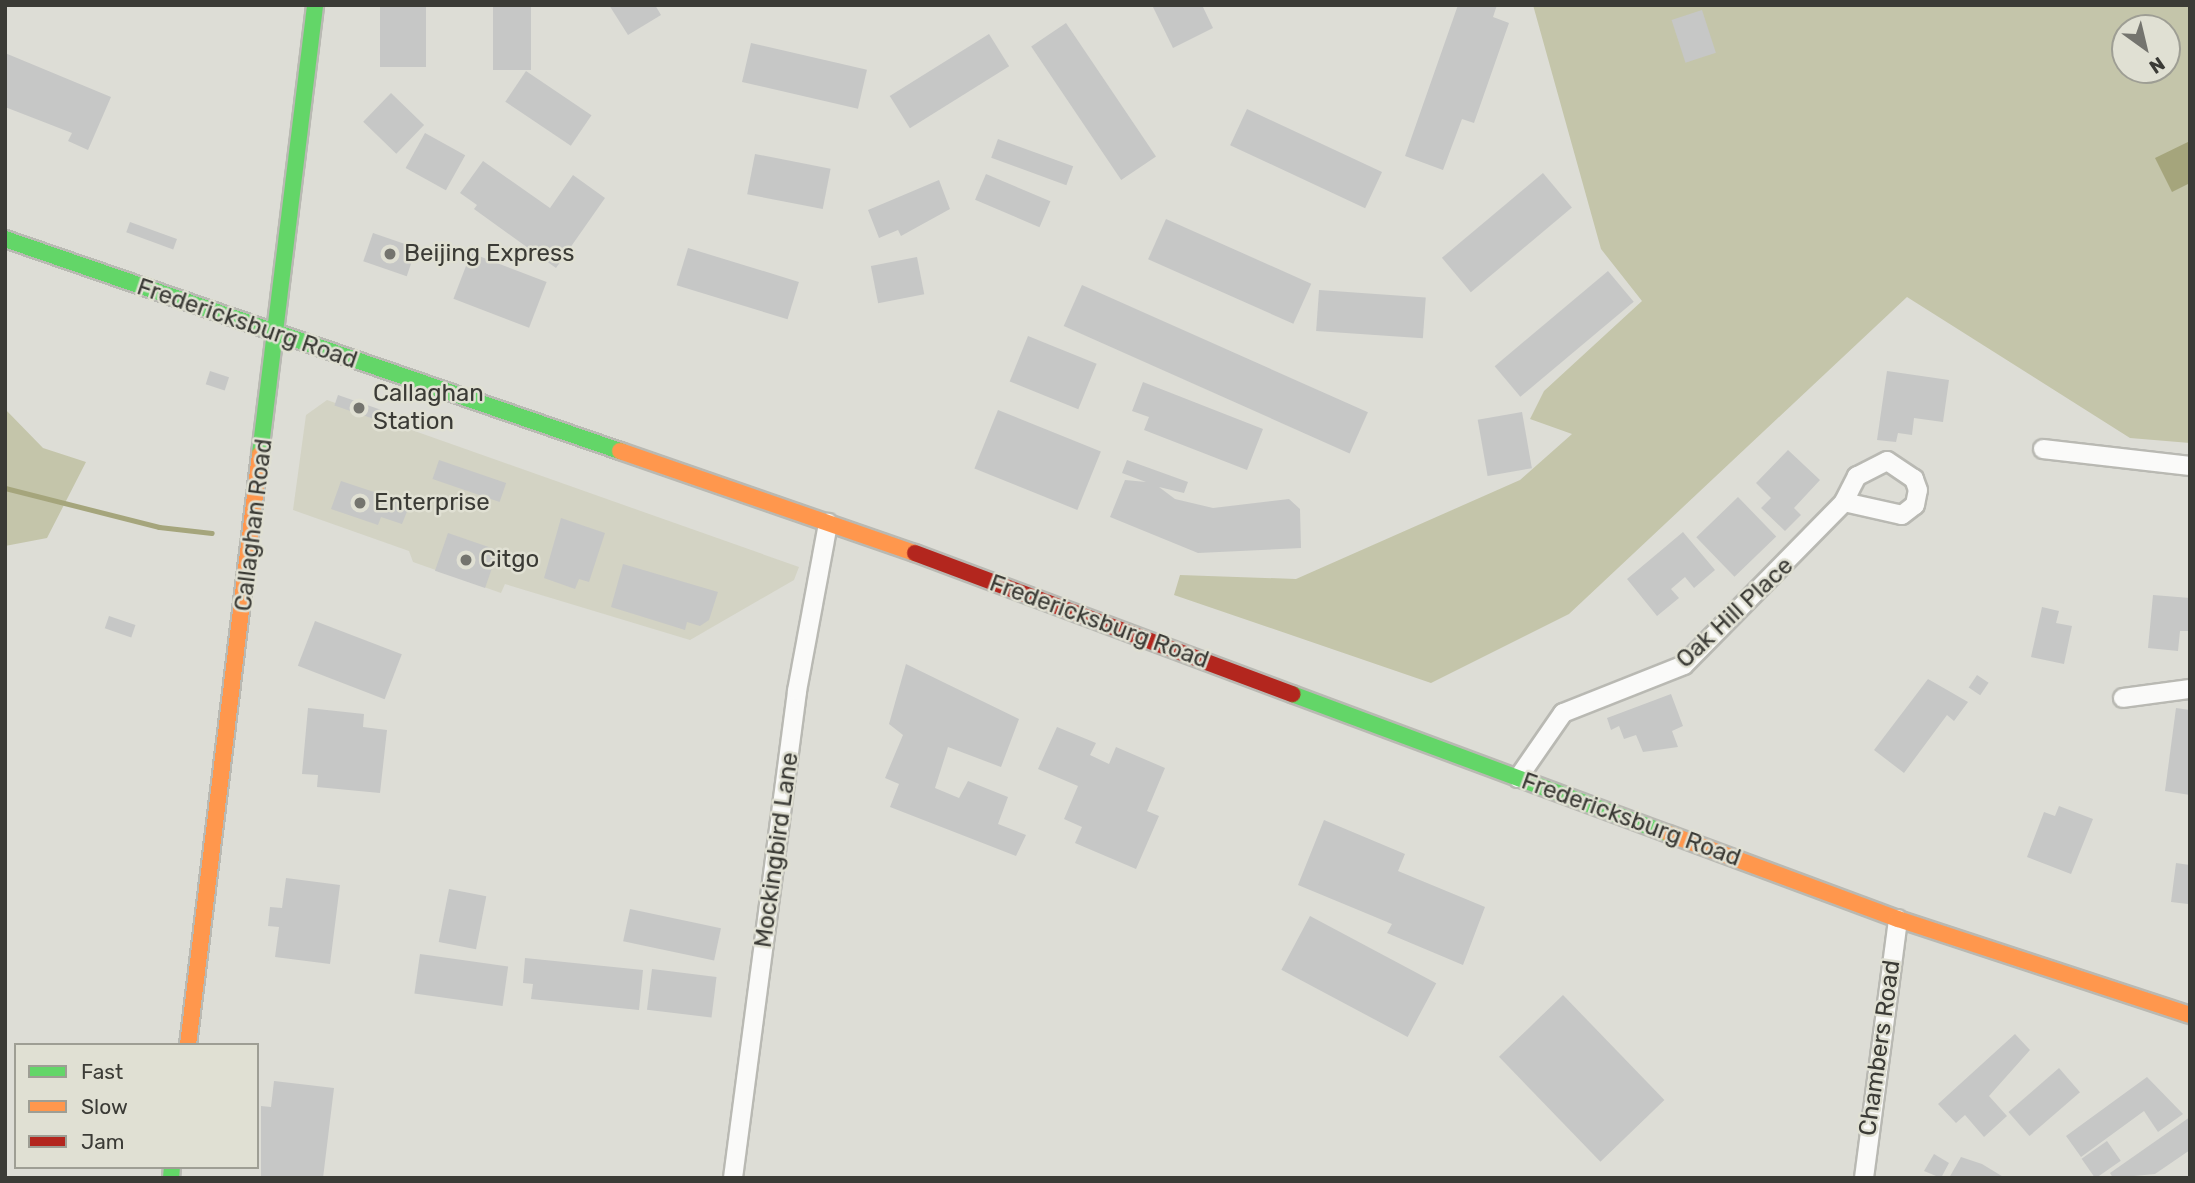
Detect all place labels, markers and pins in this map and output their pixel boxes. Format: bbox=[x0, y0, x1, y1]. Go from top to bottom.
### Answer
place label: Beijing Express bbox=[404, 240, 575, 268]
marker: Beijing Express bbox=[382, 246, 398, 262]
place label: Callaghan Station bbox=[373, 380, 484, 436]
marker: Callaghan Station bbox=[351, 400, 367, 416]
place label: Enterprise bbox=[374, 489, 490, 517]
marker: Enterprise bbox=[352, 495, 368, 511]
place label: Citgo bbox=[480, 546, 539, 574]
marker: Citgo bbox=[458, 552, 474, 568]

